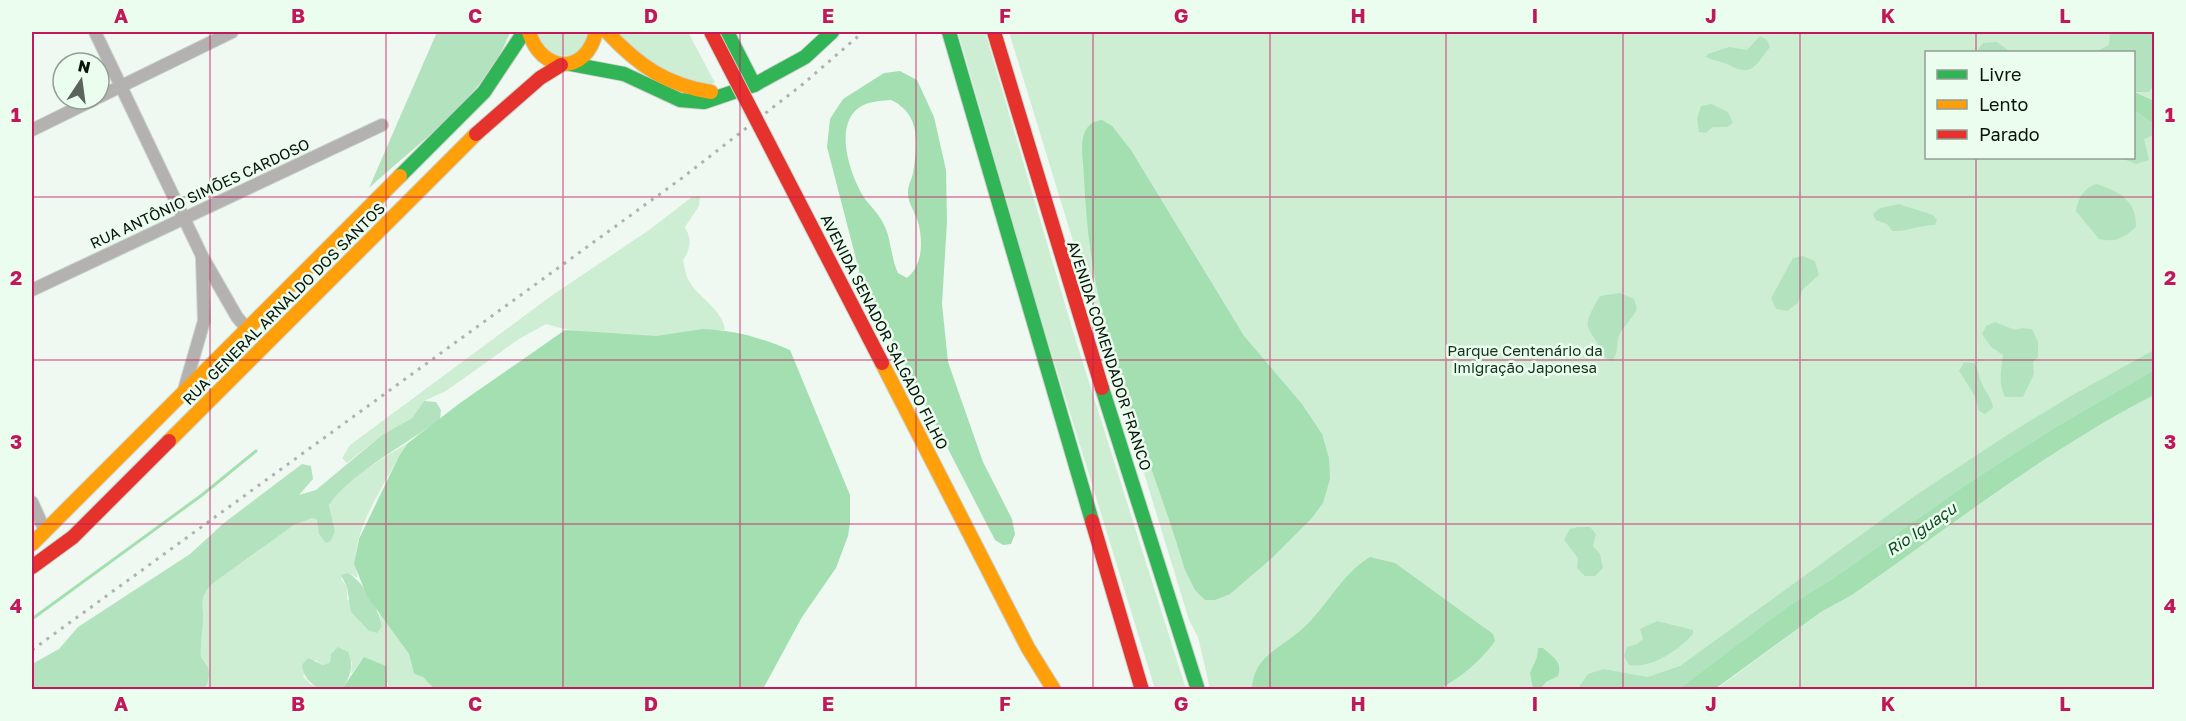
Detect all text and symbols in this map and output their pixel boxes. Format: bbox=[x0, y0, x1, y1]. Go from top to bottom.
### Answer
text: A bbox=[114, 3, 128, 27]
text: B bbox=[291, 3, 305, 27]
text: C bbox=[468, 3, 482, 27]
text: D bbox=[644, 3, 658, 27]
text: E bbox=[822, 3, 834, 27]
text: F bbox=[999, 3, 1011, 27]
text: G bbox=[1174, 3, 1188, 27]
text: H bbox=[1350, 3, 1366, 27]
text: I bbox=[1532, 3, 1538, 27]
text: J bbox=[1705, 3, 1717, 27]
text: K bbox=[1881, 3, 1896, 27]
text: L bbox=[2059, 3, 2071, 27]
north arrow bbox=[51, 51, 111, 111]
legend bbox=[1925, 51, 2135, 159]
text: N bbox=[76, 55, 93, 77]
text: Livre bbox=[1979, 63, 2021, 85]
text: Lento bbox=[1979, 93, 2028, 115]
text: 1 bbox=[11, 102, 21, 126]
text: 1 bbox=[2165, 102, 2175, 126]
text: Parado bbox=[1979, 123, 2040, 145]
street label: RUA ANTÔNIO SIMÕES CARDOSO bbox=[87, 134, 312, 252]
street label: RUA GENERAL ARNALDO DOS SANTOS bbox=[179, 199, 388, 408]
street label: AVENIDA SENADOR SALGADO FILHO bbox=[817, 211, 952, 452]
street label: AVENIDA COMENDADOR FRANCO bbox=[1064, 239, 1156, 473]
text: 2 bbox=[10, 265, 22, 289]
text: 2 bbox=[2164, 265, 2176, 289]
park label: Parque Centenário da Imigração Japonesa bbox=[1447, 341, 1603, 376]
text: 3 bbox=[10, 429, 22, 453]
text: 3 bbox=[2164, 429, 2176, 453]
water label: Rio Iguaçu bbox=[1882, 497, 1961, 560]
text: 4 bbox=[10, 593, 22, 617]
text: 4 bbox=[2164, 593, 2176, 617]
text: A bbox=[114, 691, 128, 715]
text: B bbox=[291, 691, 305, 715]
text: C bbox=[468, 691, 482, 715]
text: D bbox=[644, 691, 658, 715]
text: E bbox=[822, 691, 834, 715]
text: F bbox=[999, 691, 1011, 715]
text: G bbox=[1174, 691, 1188, 715]
text: H bbox=[1350, 691, 1366, 715]
text: I bbox=[1532, 691, 1538, 715]
text: J bbox=[1705, 691, 1717, 715]
text: K bbox=[1881, 691, 1896, 715]
text: L bbox=[2059, 691, 2071, 715]

